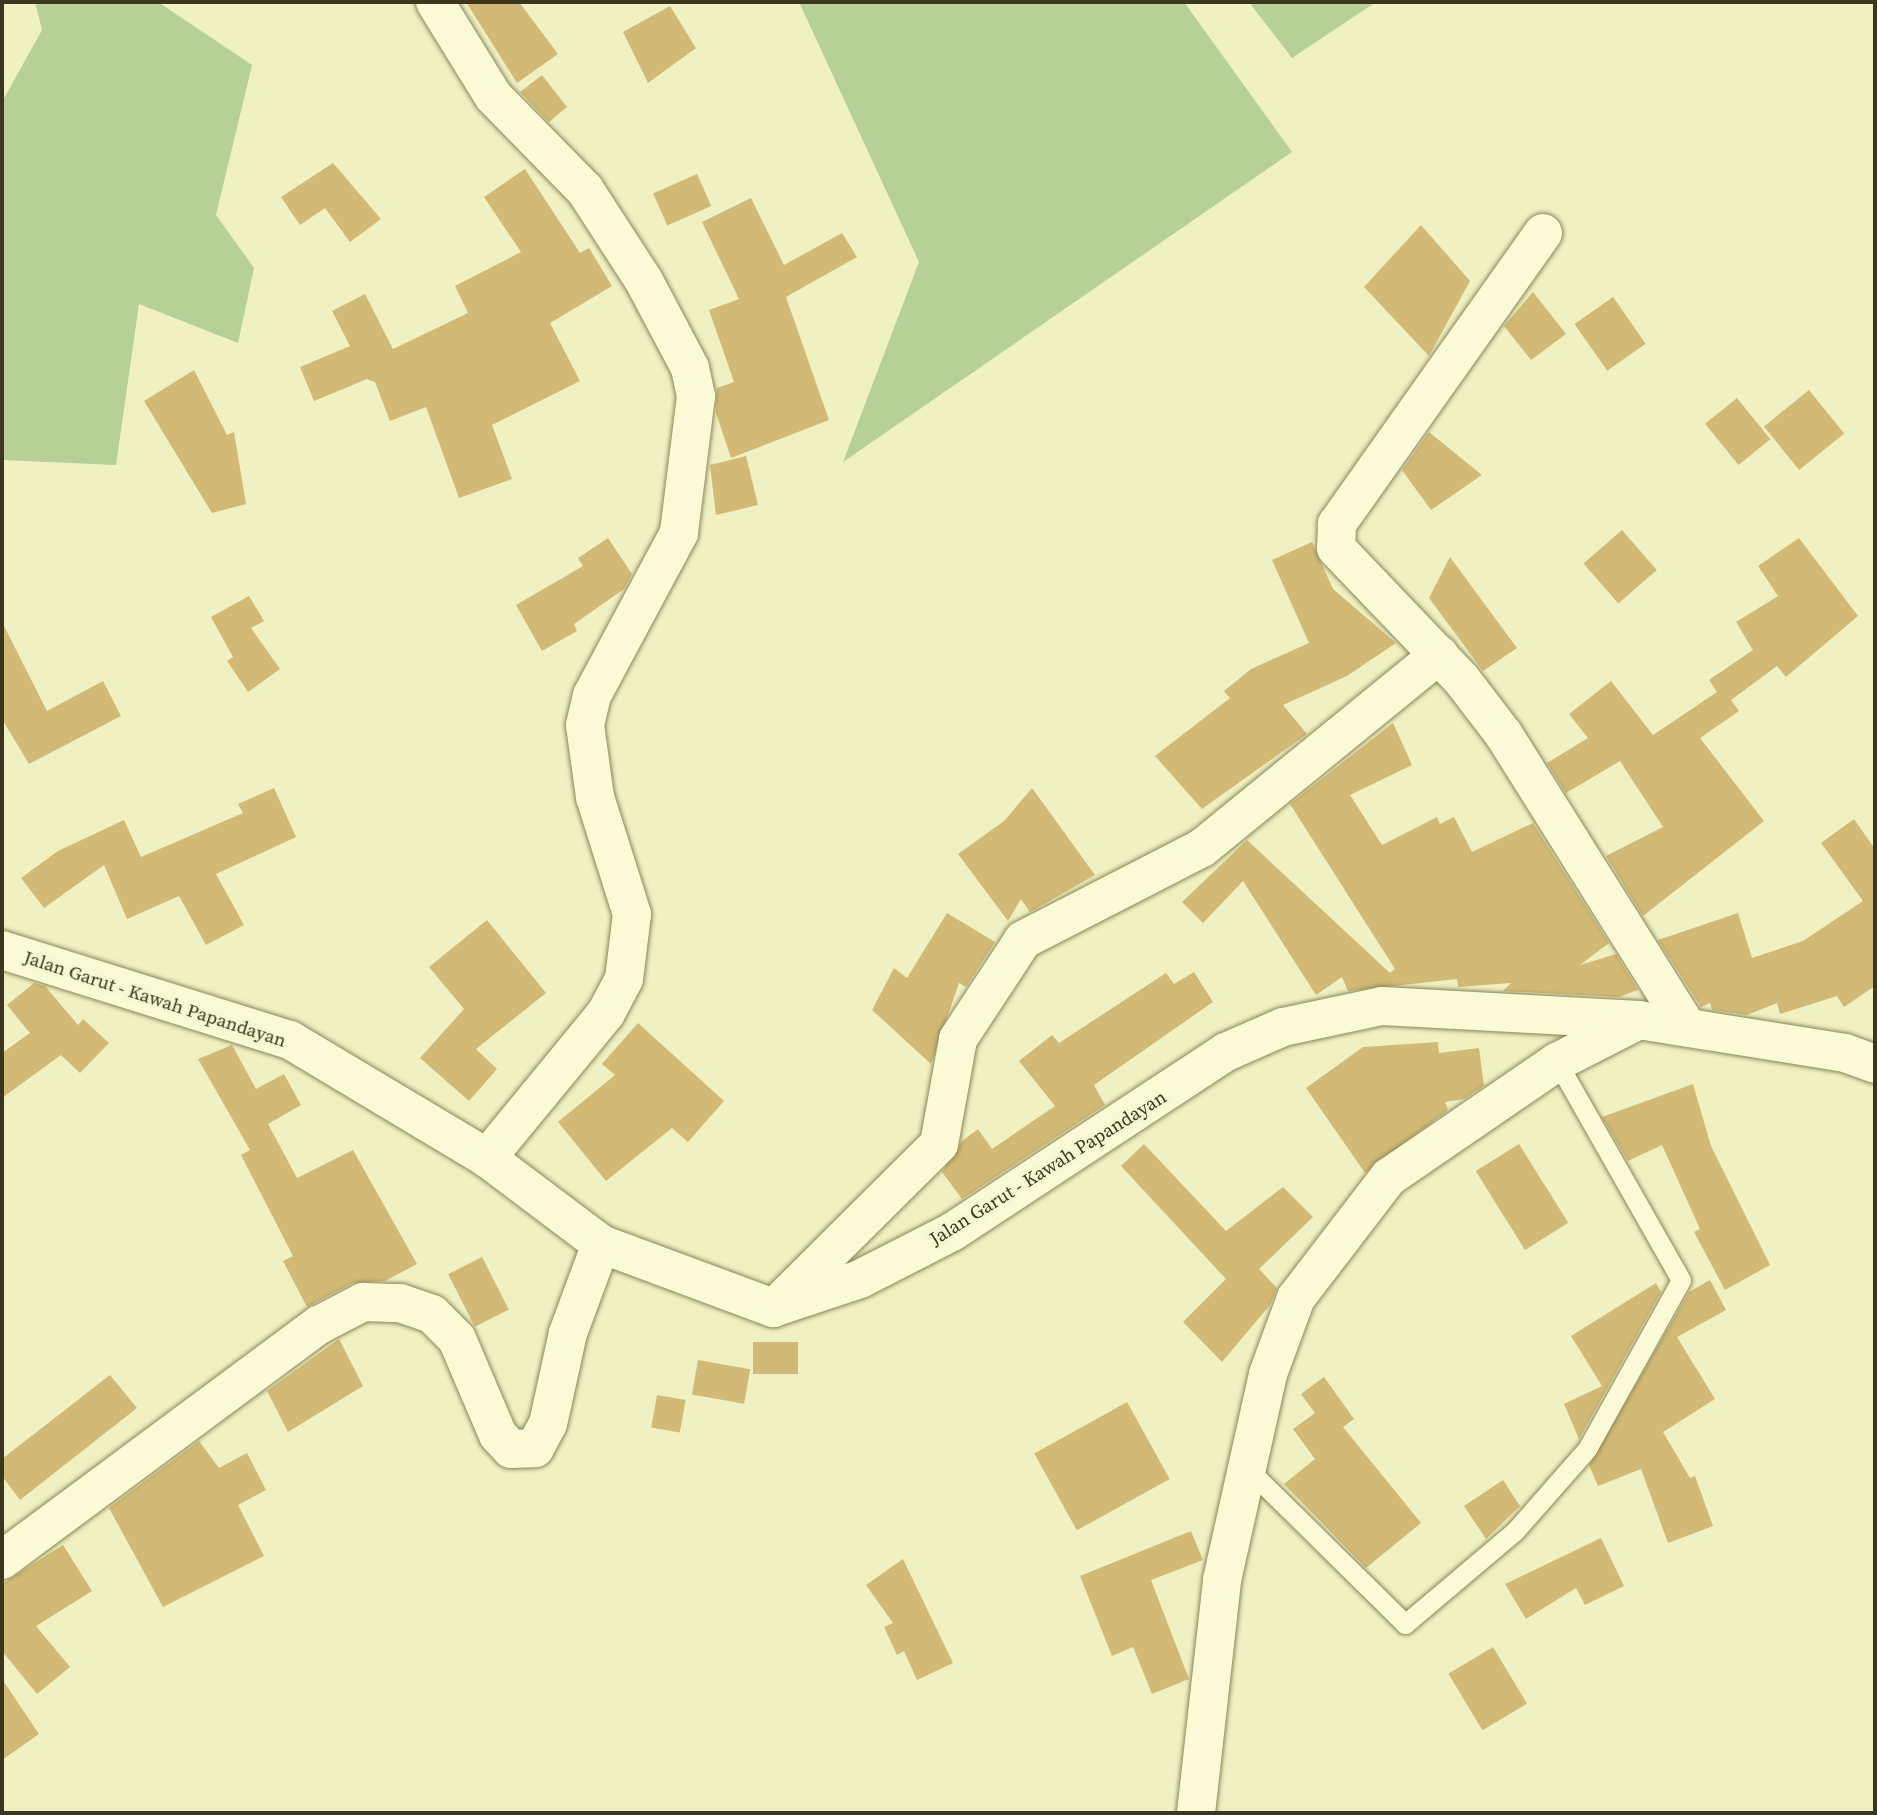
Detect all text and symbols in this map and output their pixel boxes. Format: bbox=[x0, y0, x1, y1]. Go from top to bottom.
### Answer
street label: Jalan Garut - Kawah Papandayan bbox=[21, 946, 289, 1052]
street label: Jalan Garut - Kawah Papandayan bbox=[926, 1086, 1170, 1250]

